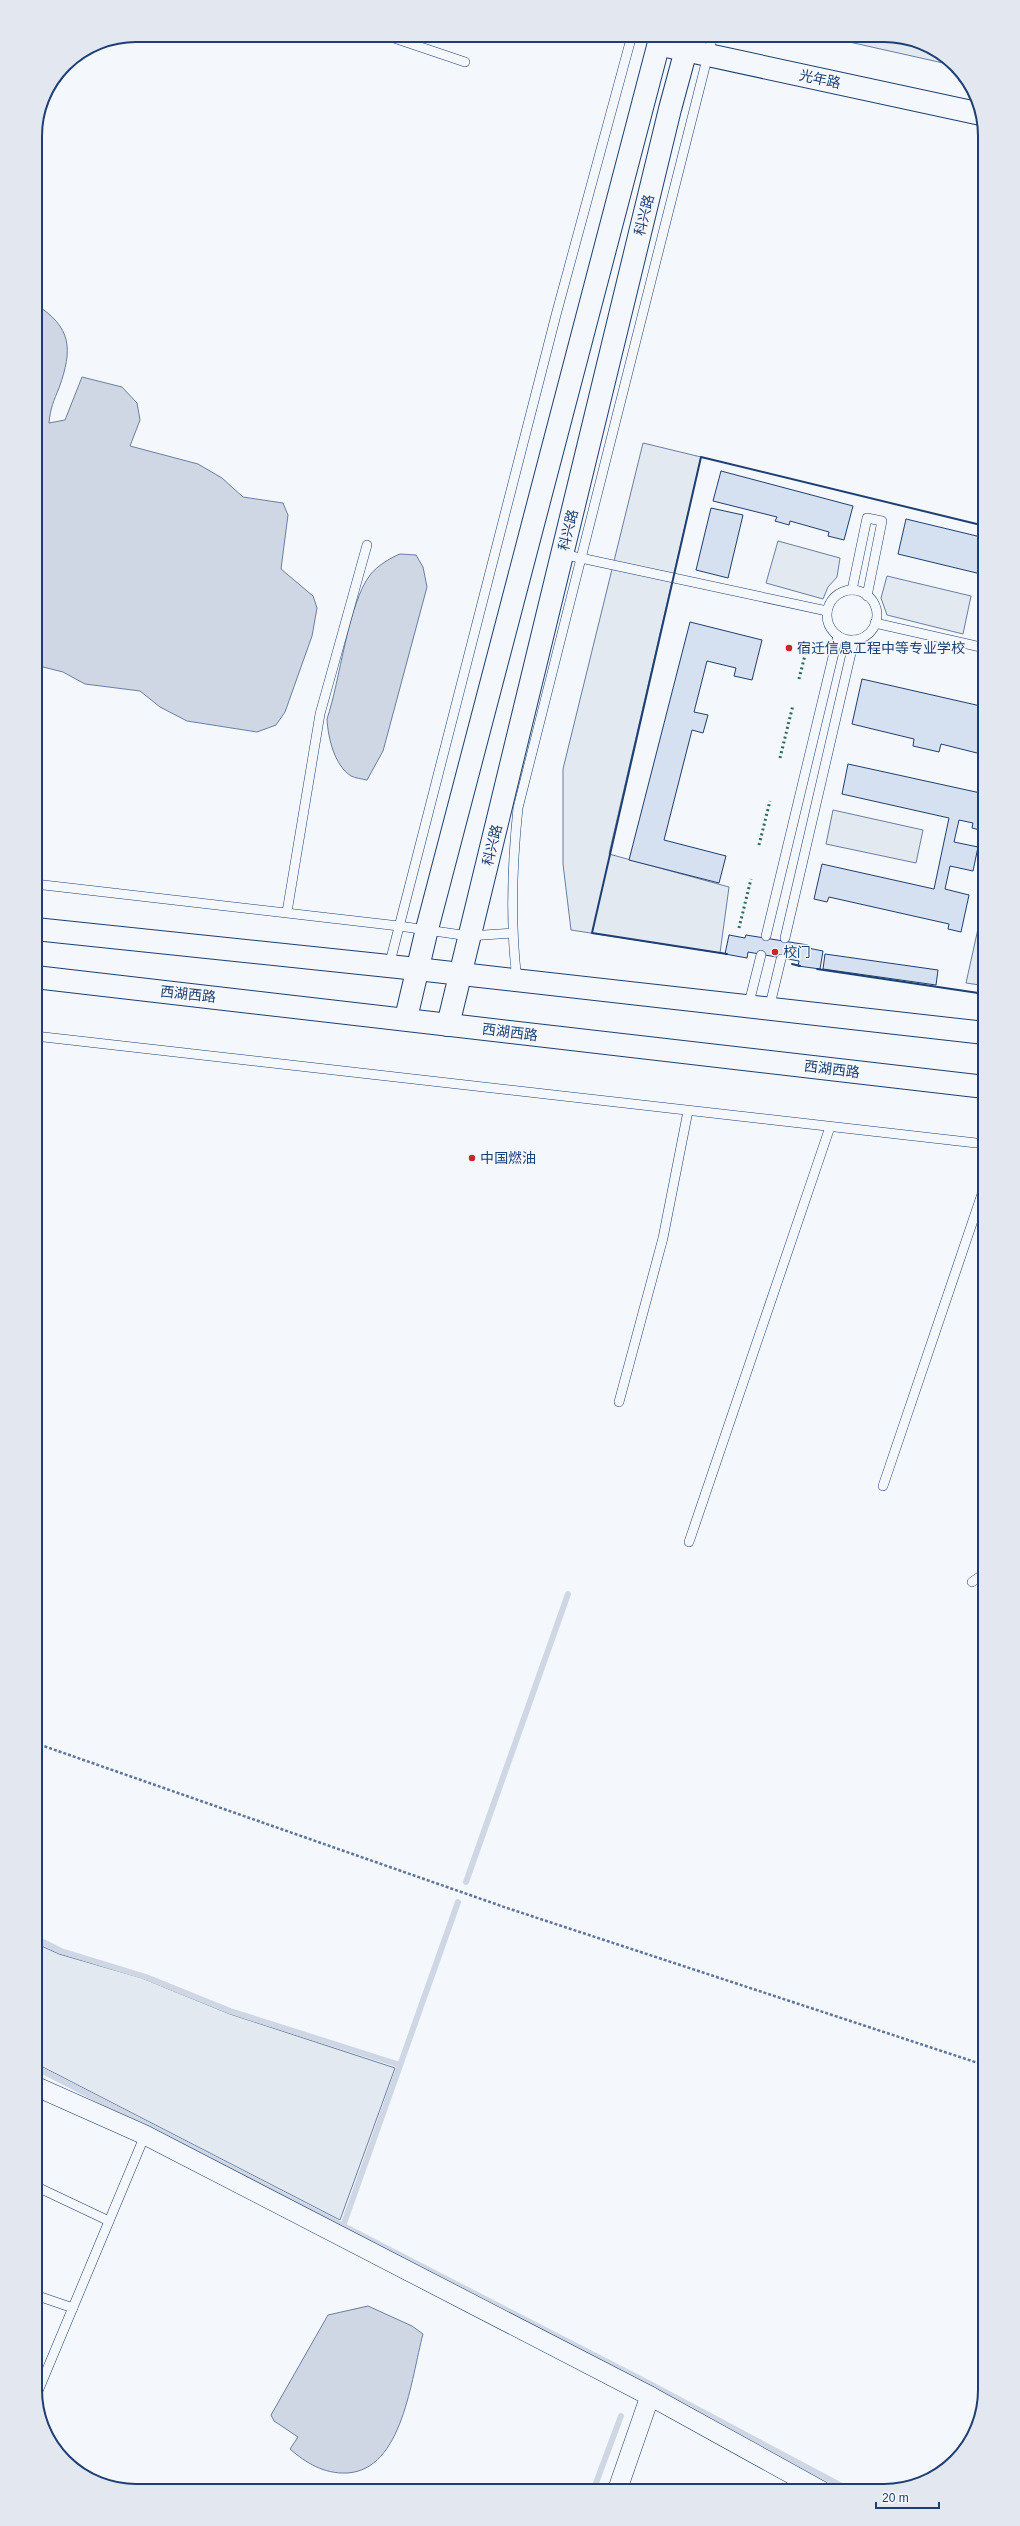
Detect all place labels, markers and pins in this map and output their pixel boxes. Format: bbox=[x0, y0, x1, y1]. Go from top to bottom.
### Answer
place label: 宿迁信息工程中等专业学校 bbox=[797, 640, 965, 656]
marker: 宿迁信息工程中等专业学校 bbox=[784, 643, 794, 653]
place label: 校门 bbox=[783, 944, 811, 960]
marker: 校门 bbox=[770, 947, 780, 957]
place label: 中国燃油 bbox=[480, 1150, 536, 1166]
marker: 中国燃油 bbox=[467, 1153, 477, 1163]

